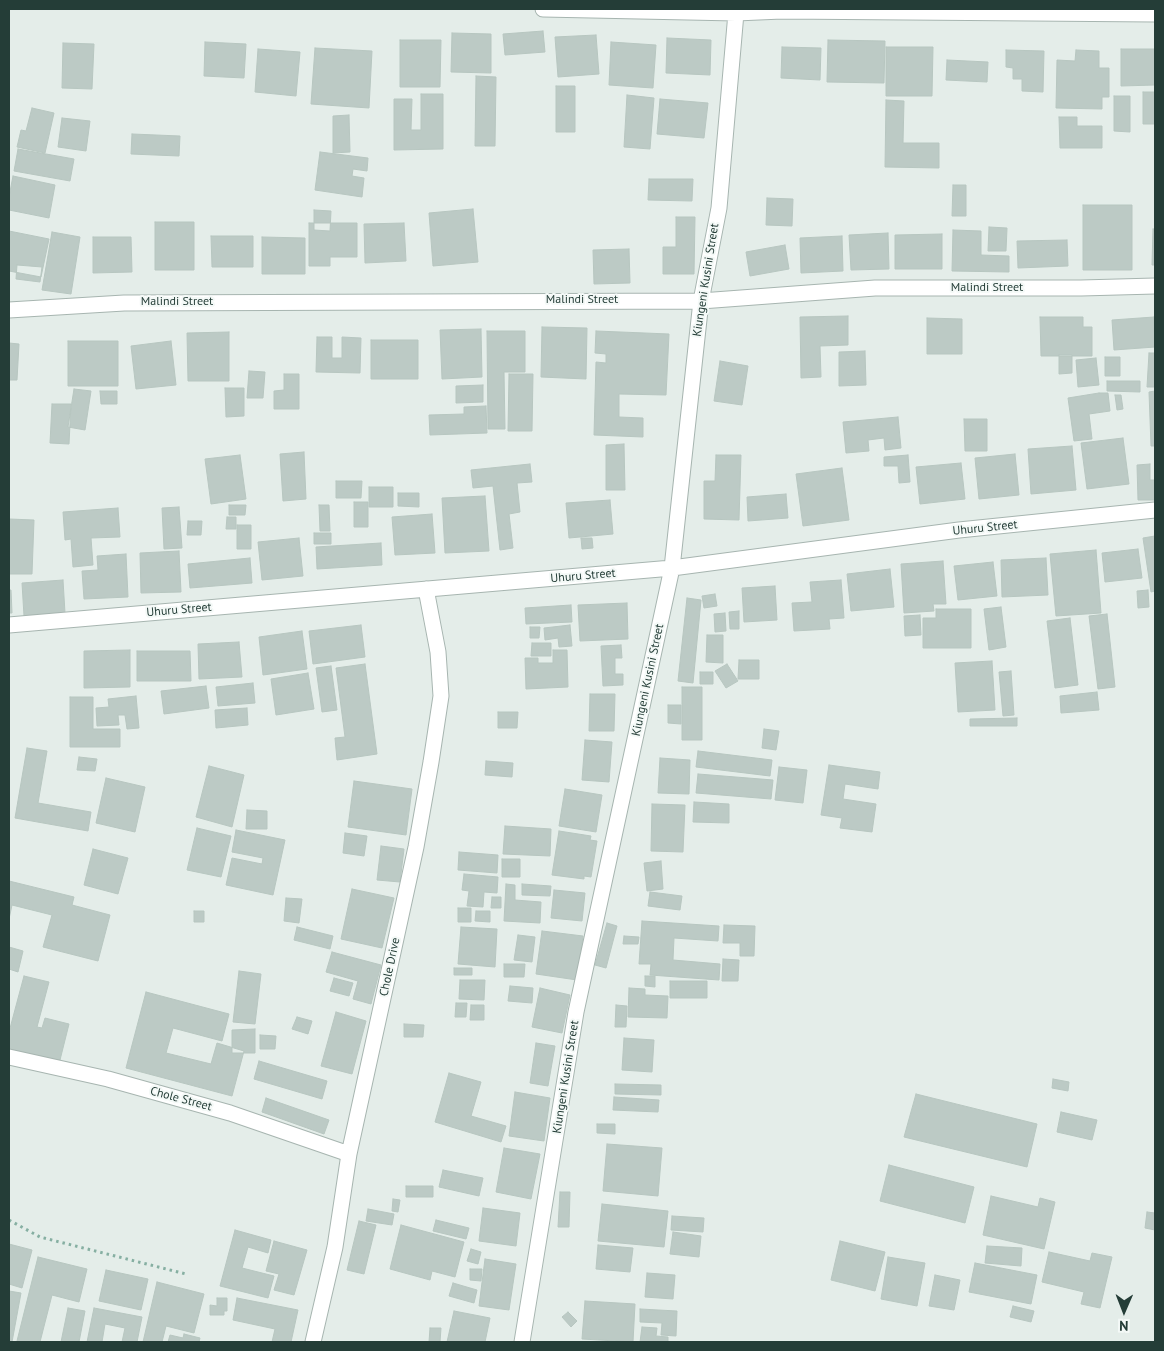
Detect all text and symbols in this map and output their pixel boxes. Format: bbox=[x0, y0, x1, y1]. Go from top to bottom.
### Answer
street label: Kiungeni Kusini Street bbox=[690, 222, 722, 338]
street label: Malindi Street bbox=[951, 281, 1023, 295]
street label: Malindi Street bbox=[546, 293, 618, 307]
street label: Malindi Street bbox=[141, 295, 213, 309]
street label: Uhuru Street bbox=[952, 517, 1018, 539]
street label: Uhuru Street bbox=[550, 566, 616, 586]
street label: Uhuru Street bbox=[146, 600, 212, 620]
street label: Kiungeni Kusini Street bbox=[629, 623, 667, 737]
street label: Chole Drive bbox=[377, 936, 403, 998]
street label: Kiungeni Kusini Street bbox=[550, 1019, 582, 1135]
street label: Chole Street bbox=[149, 1084, 213, 1114]
north arrow bbox=[1099, 1286, 1149, 1336]
text: N bbox=[1119, 1317, 1129, 1335]

